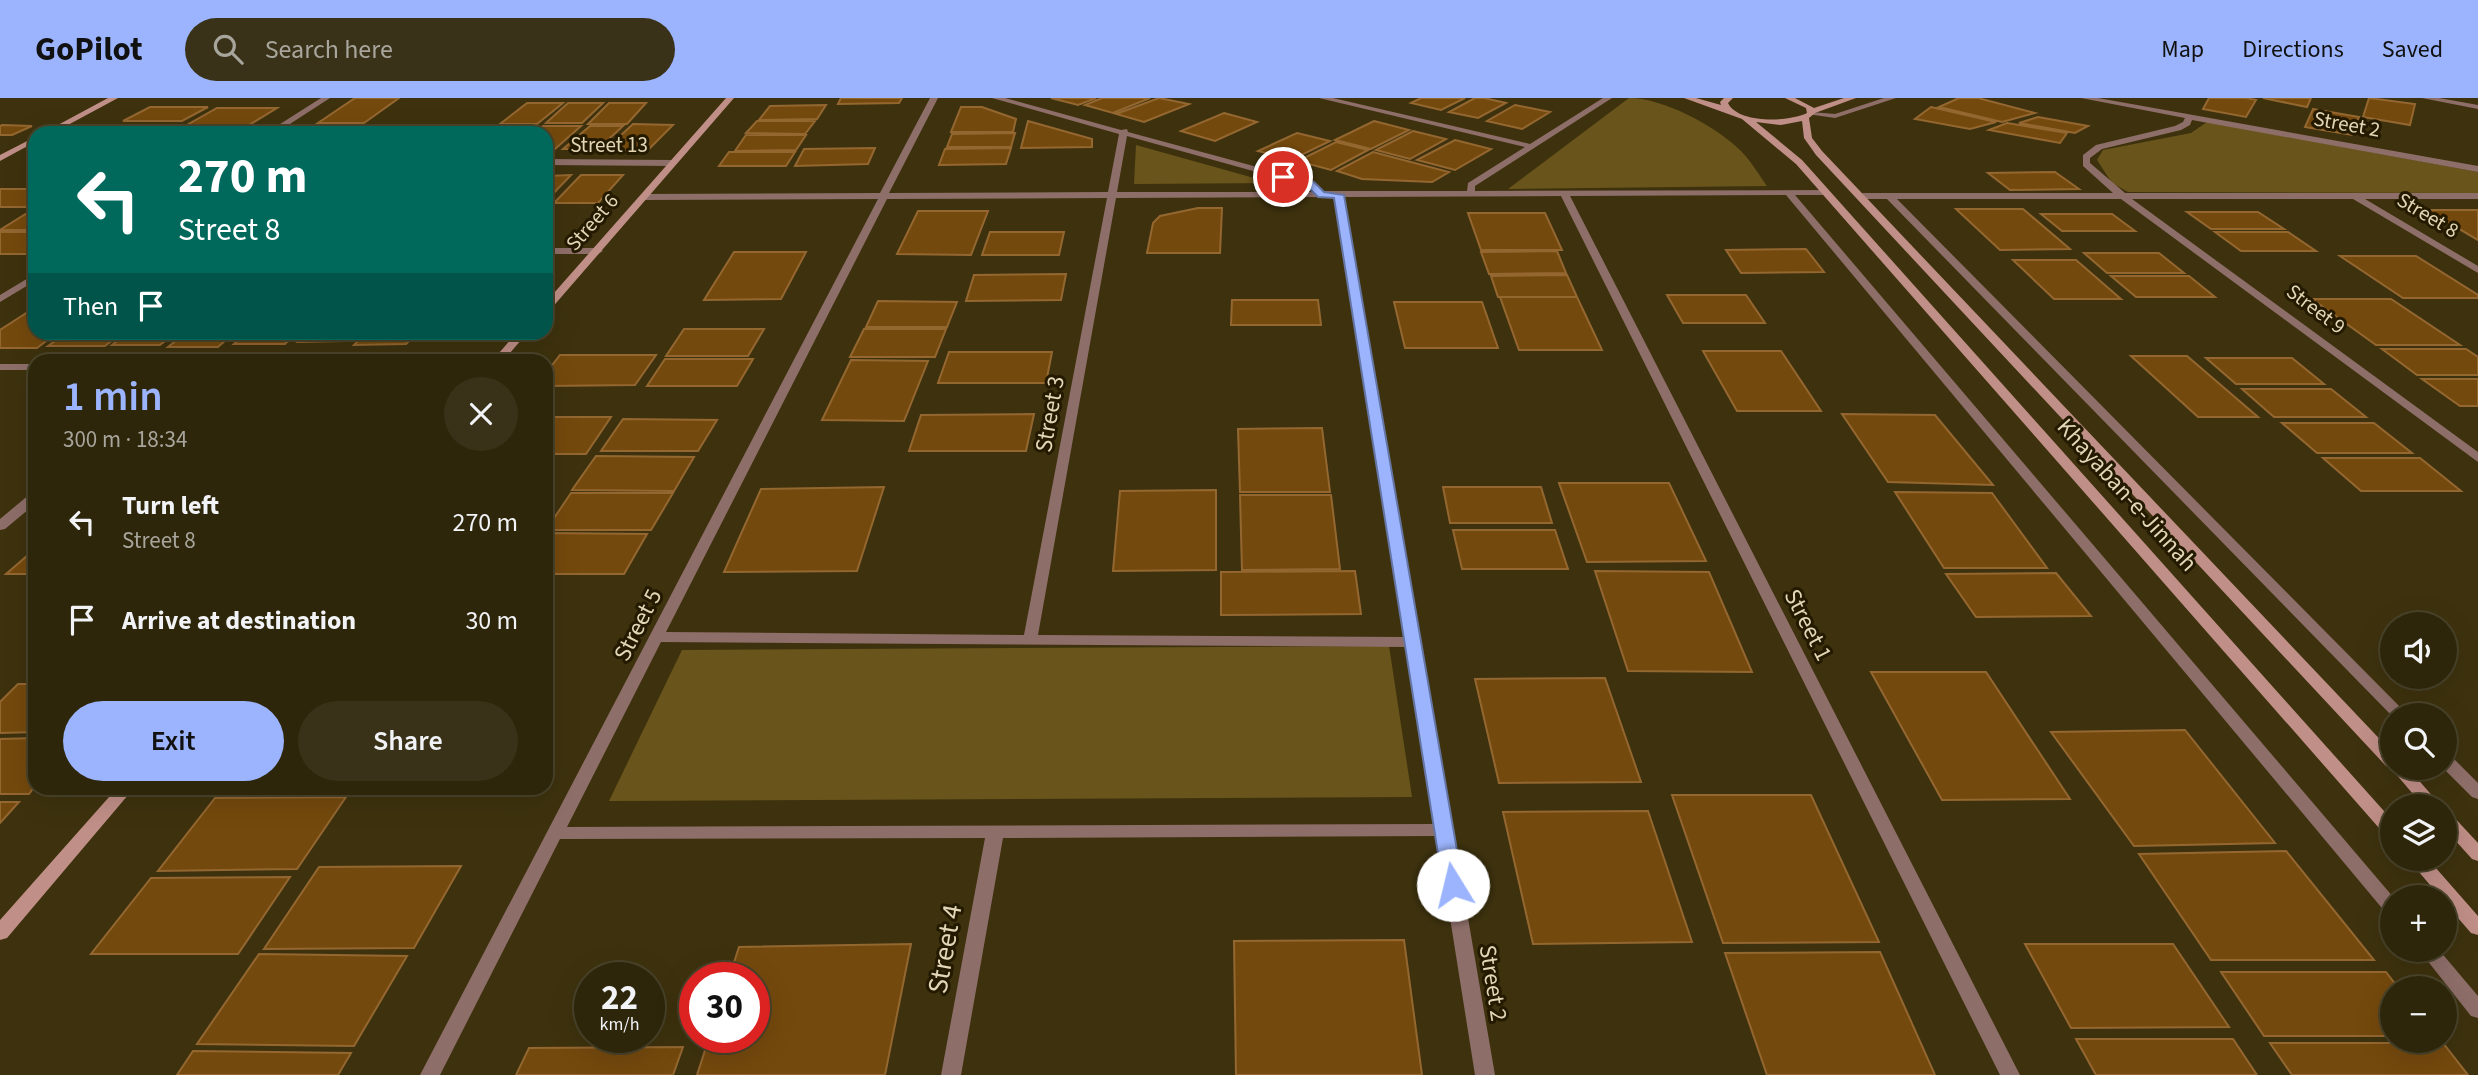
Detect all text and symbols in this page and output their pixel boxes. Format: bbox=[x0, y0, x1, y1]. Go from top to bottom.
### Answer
search box bbox=[185, 18, 675, 81]
text: GoPilot bbox=[35, 26, 143, 73]
icon: search bbox=[209, 30, 247, 68]
text: Search here bbox=[265, 31, 393, 68]
text: Map bbox=[2161, 32, 2204, 67]
text: Directions bbox=[2242, 32, 2344, 67]
text: Saved bbox=[2382, 32, 2443, 67]
street label: Street 2 bbox=[2311, 103, 2383, 145]
street label: Street 13 bbox=[570, 130, 648, 160]
text: 270 m bbox=[178, 142, 307, 212]
pin bbox=[1253, 147, 1313, 207]
icon: left bbox=[63, 154, 154, 245]
icon: arrive bbox=[1264, 158, 1302, 196]
street label: Street 8 bbox=[2391, 185, 2465, 245]
street label: Street 6 bbox=[559, 187, 625, 257]
text: Street 8 bbox=[178, 207, 280, 253]
street label: Street 9 bbox=[2280, 277, 2352, 341]
icon: arrive bbox=[132, 287, 170, 325]
text: Then bbox=[63, 288, 118, 325]
text: 1 min bbox=[63, 367, 163, 427]
street label: Street 3 bbox=[1026, 373, 1074, 455]
button: close bbox=[444, 377, 518, 451]
street label: Khayaban-e-Jinnah bbox=[2049, 411, 2205, 579]
text: 300 m · 18:34 bbox=[63, 423, 187, 456]
text: Turn left bbox=[122, 487, 219, 524]
icon: left bbox=[63, 503, 101, 541]
text: 270 m bbox=[452, 504, 518, 541]
text: Street 8 bbox=[122, 524, 196, 557]
street label: Street 5 bbox=[605, 583, 671, 667]
street label: Street 1 bbox=[1775, 583, 1841, 667]
icon: arrive bbox=[63, 601, 101, 639]
text: Arrive at destination bbox=[122, 602, 356, 639]
text: 30 m bbox=[465, 602, 518, 639]
map controls bbox=[2380, 612, 2457, 1053]
button: sound bbox=[2380, 612, 2457, 689]
button: Exit bbox=[63, 701, 284, 781]
button: Share bbox=[298, 701, 518, 781]
button: search bbox=[2380, 703, 2457, 780]
button: layers bbox=[2380, 794, 2457, 871]
position arrow bbox=[1416, 848, 1490, 922]
button: + bbox=[2380, 885, 2457, 962]
street label: Street 4 bbox=[918, 901, 972, 997]
street label: Street 2 bbox=[1470, 942, 1516, 1024]
speed limit sign: 30 bbox=[679, 962, 770, 1053]
text: 22 bbox=[601, 973, 638, 1023]
button: − bbox=[2380, 976, 2457, 1053]
text: km/h bbox=[600, 1012, 639, 1037]

